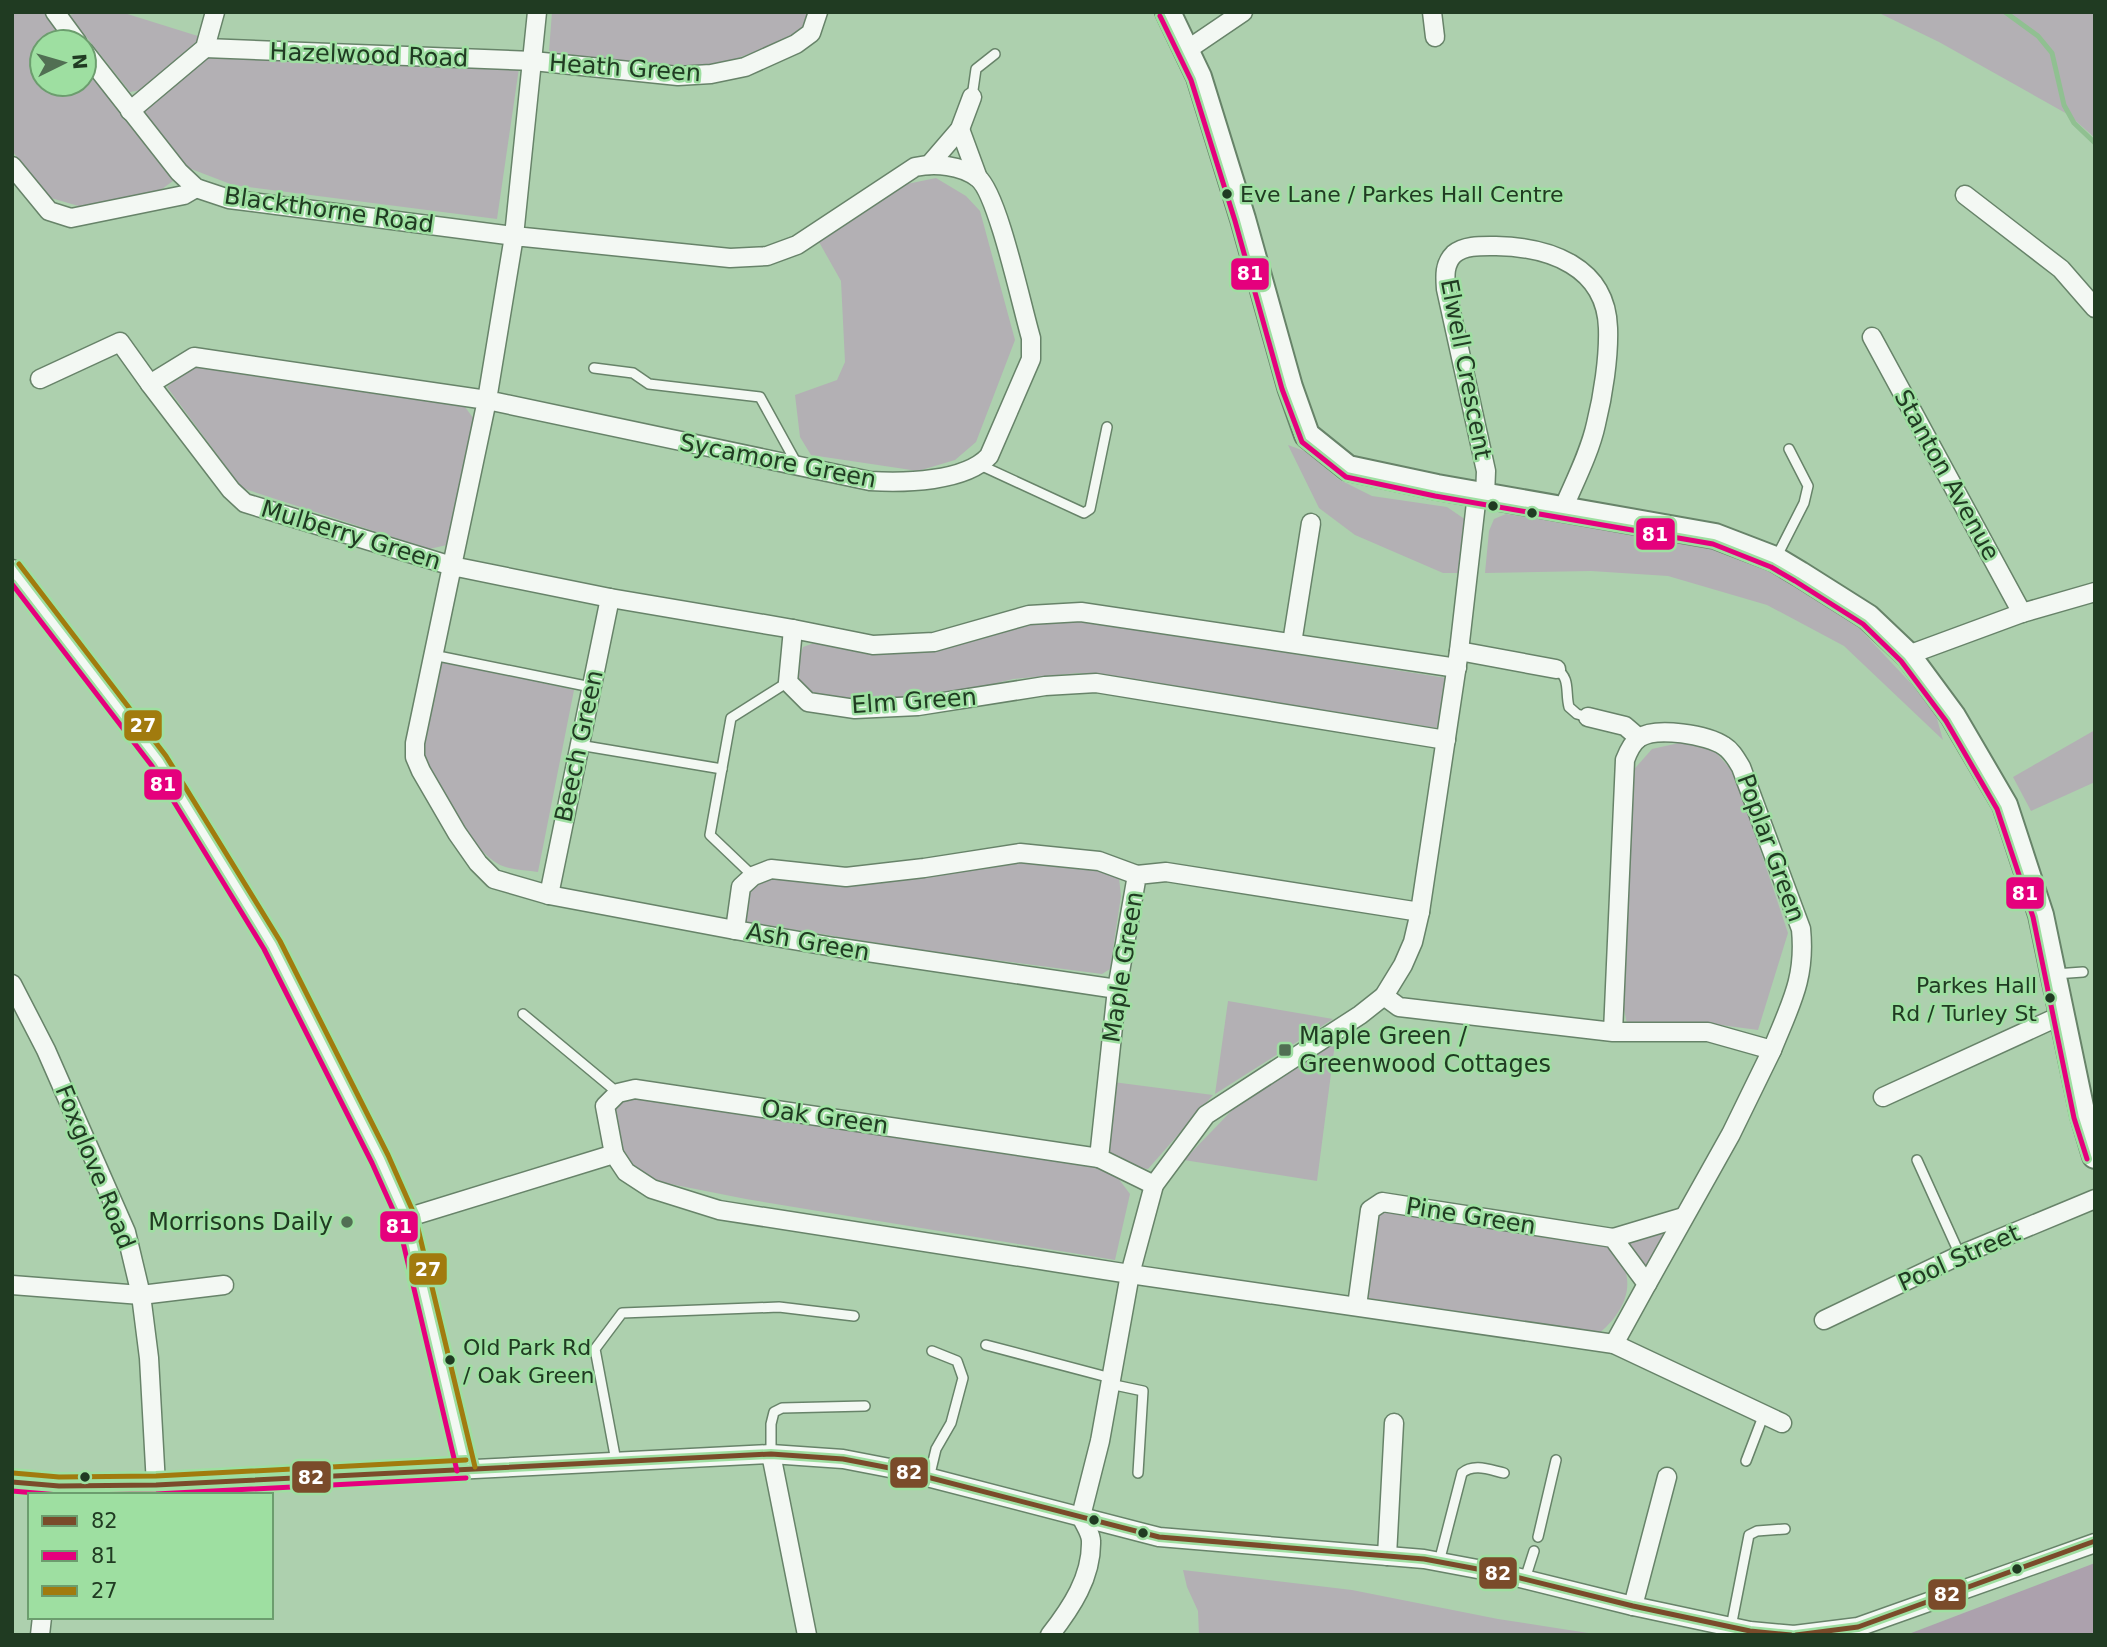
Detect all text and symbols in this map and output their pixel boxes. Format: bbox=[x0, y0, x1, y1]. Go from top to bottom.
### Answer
north arrow bbox=[28, 28, 98, 98]
street label: Hazelwood Road bbox=[269, 38, 469, 72]
street label: Heath Green bbox=[548, 49, 702, 87]
text: N bbox=[68, 53, 92, 70]
street label: Blackthorne Road bbox=[222, 181, 436, 239]
place label: Eve Lane / Parkes Hall Centre bbox=[1240, 182, 1564, 207]
marker: Eve Lane / Parkes Hall Centre bbox=[1220, 187, 1234, 201]
line badge: 81 bbox=[1230, 257, 1270, 291]
text: 81 bbox=[1237, 262, 1263, 284]
street label: Elwell Crescent bbox=[1435, 276, 1497, 462]
street label: Stanton Avenue bbox=[1889, 385, 2005, 565]
street label: Sycamore Green bbox=[677, 428, 879, 494]
street label: Mulberry Green bbox=[258, 494, 444, 576]
unlabelled marker bbox=[1486, 499, 1500, 513]
unlabelled marker bbox=[1525, 506, 1539, 520]
line badge: 81 bbox=[1635, 517, 1676, 551]
text: 81 bbox=[1642, 523, 1668, 545]
street label: Beech Green bbox=[549, 667, 609, 825]
street label: Elm Green bbox=[850, 683, 978, 719]
line badge: 27 bbox=[123, 709, 163, 742]
text: 27 bbox=[130, 714, 156, 736]
line badge: 81 bbox=[143, 768, 183, 801]
street label: Poplar Green bbox=[1731, 770, 1811, 926]
text: 81 bbox=[150, 773, 176, 795]
line badge: 81 bbox=[2005, 876, 2045, 910]
text: 81 bbox=[2012, 882, 2038, 904]
street label: Maple Green bbox=[1097, 890, 1149, 1044]
street label: Ash Green bbox=[744, 917, 872, 967]
place label: Parkes Hall Rd / Turley St bbox=[1891, 973, 2037, 1026]
marker: Parkes Hall Rd / Turley St bbox=[2043, 991, 2057, 1005]
place label: Maple Green / Greenwood Cottages bbox=[1299, 1022, 1551, 1078]
marker: Maple Green / Greenwood Cottages bbox=[1277, 1042, 1293, 1058]
street label: Foxglove Road bbox=[49, 1081, 141, 1253]
street label: Oak Green bbox=[760, 1094, 890, 1140]
street label: Pine Green bbox=[1404, 1192, 1538, 1240]
place label: Morrisons Daily bbox=[148, 1208, 333, 1236]
line badge: 81 bbox=[379, 1210, 419, 1243]
marker: Morrisons Daily bbox=[339, 1214, 355, 1230]
text: 81 bbox=[386, 1215, 412, 1237]
street label: Pool Street bbox=[1894, 1219, 2024, 1297]
line badge: 27 bbox=[408, 1252, 448, 1286]
text: 27 bbox=[415, 1258, 441, 1280]
place label: Old Park Rd / Oak Green bbox=[463, 1335, 595, 1388]
marker: Old Park Rd / Oak Green bbox=[443, 1353, 457, 1367]
line badge: 82 bbox=[889, 1456, 929, 1489]
line badge: 82 bbox=[291, 1460, 332, 1494]
text: 82 bbox=[896, 1461, 922, 1483]
text: 82 bbox=[298, 1466, 324, 1488]
unlabelled marker bbox=[78, 1470, 92, 1484]
legend bbox=[28, 1493, 273, 1619]
text: 82 bbox=[91, 1509, 118, 1533]
unlabelled marker bbox=[1087, 1513, 1101, 1527]
unlabelled marker bbox=[1136, 1526, 1150, 1540]
text: 81 bbox=[91, 1544, 118, 1568]
line badge: 82 bbox=[1478, 1556, 1518, 1590]
text: 82 bbox=[1485, 1562, 1511, 1584]
unlabelled marker bbox=[2010, 1562, 2024, 1576]
line badge: 82 bbox=[1927, 1578, 1967, 1611]
text: 27 bbox=[91, 1579, 118, 1603]
text: 82 bbox=[1934, 1583, 1960, 1605]

